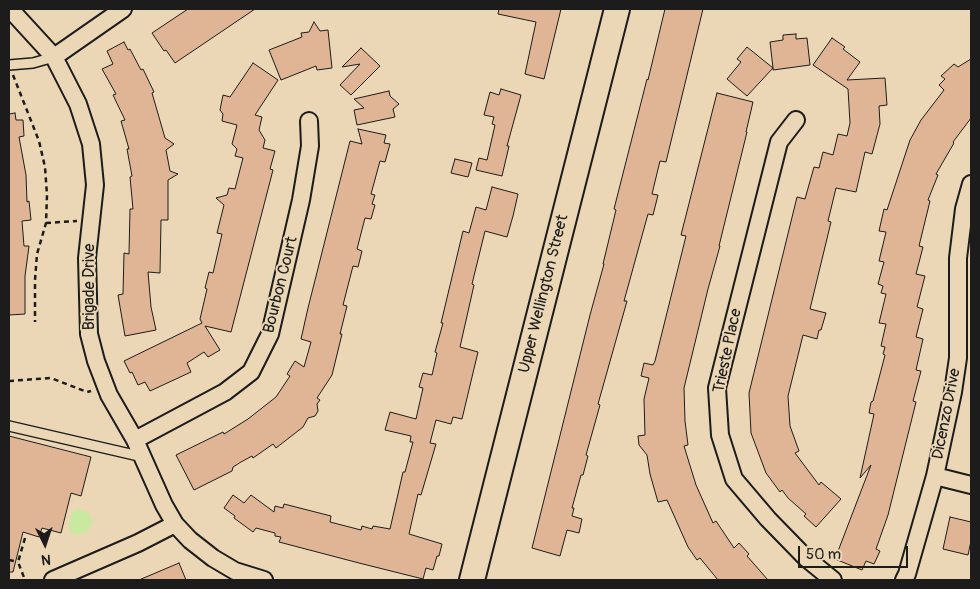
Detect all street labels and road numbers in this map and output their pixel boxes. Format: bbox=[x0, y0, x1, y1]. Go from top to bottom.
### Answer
street label: Upper Wellington Street bbox=[515, 213, 573, 375]
street label: Bourbon Court bbox=[260, 235, 302, 335]
street label: Brigade Drive bbox=[80, 244, 100, 330]
street label: Trieste Place bbox=[710, 307, 746, 395]
street label: Dicenzo Drive bbox=[929, 367, 965, 461]

